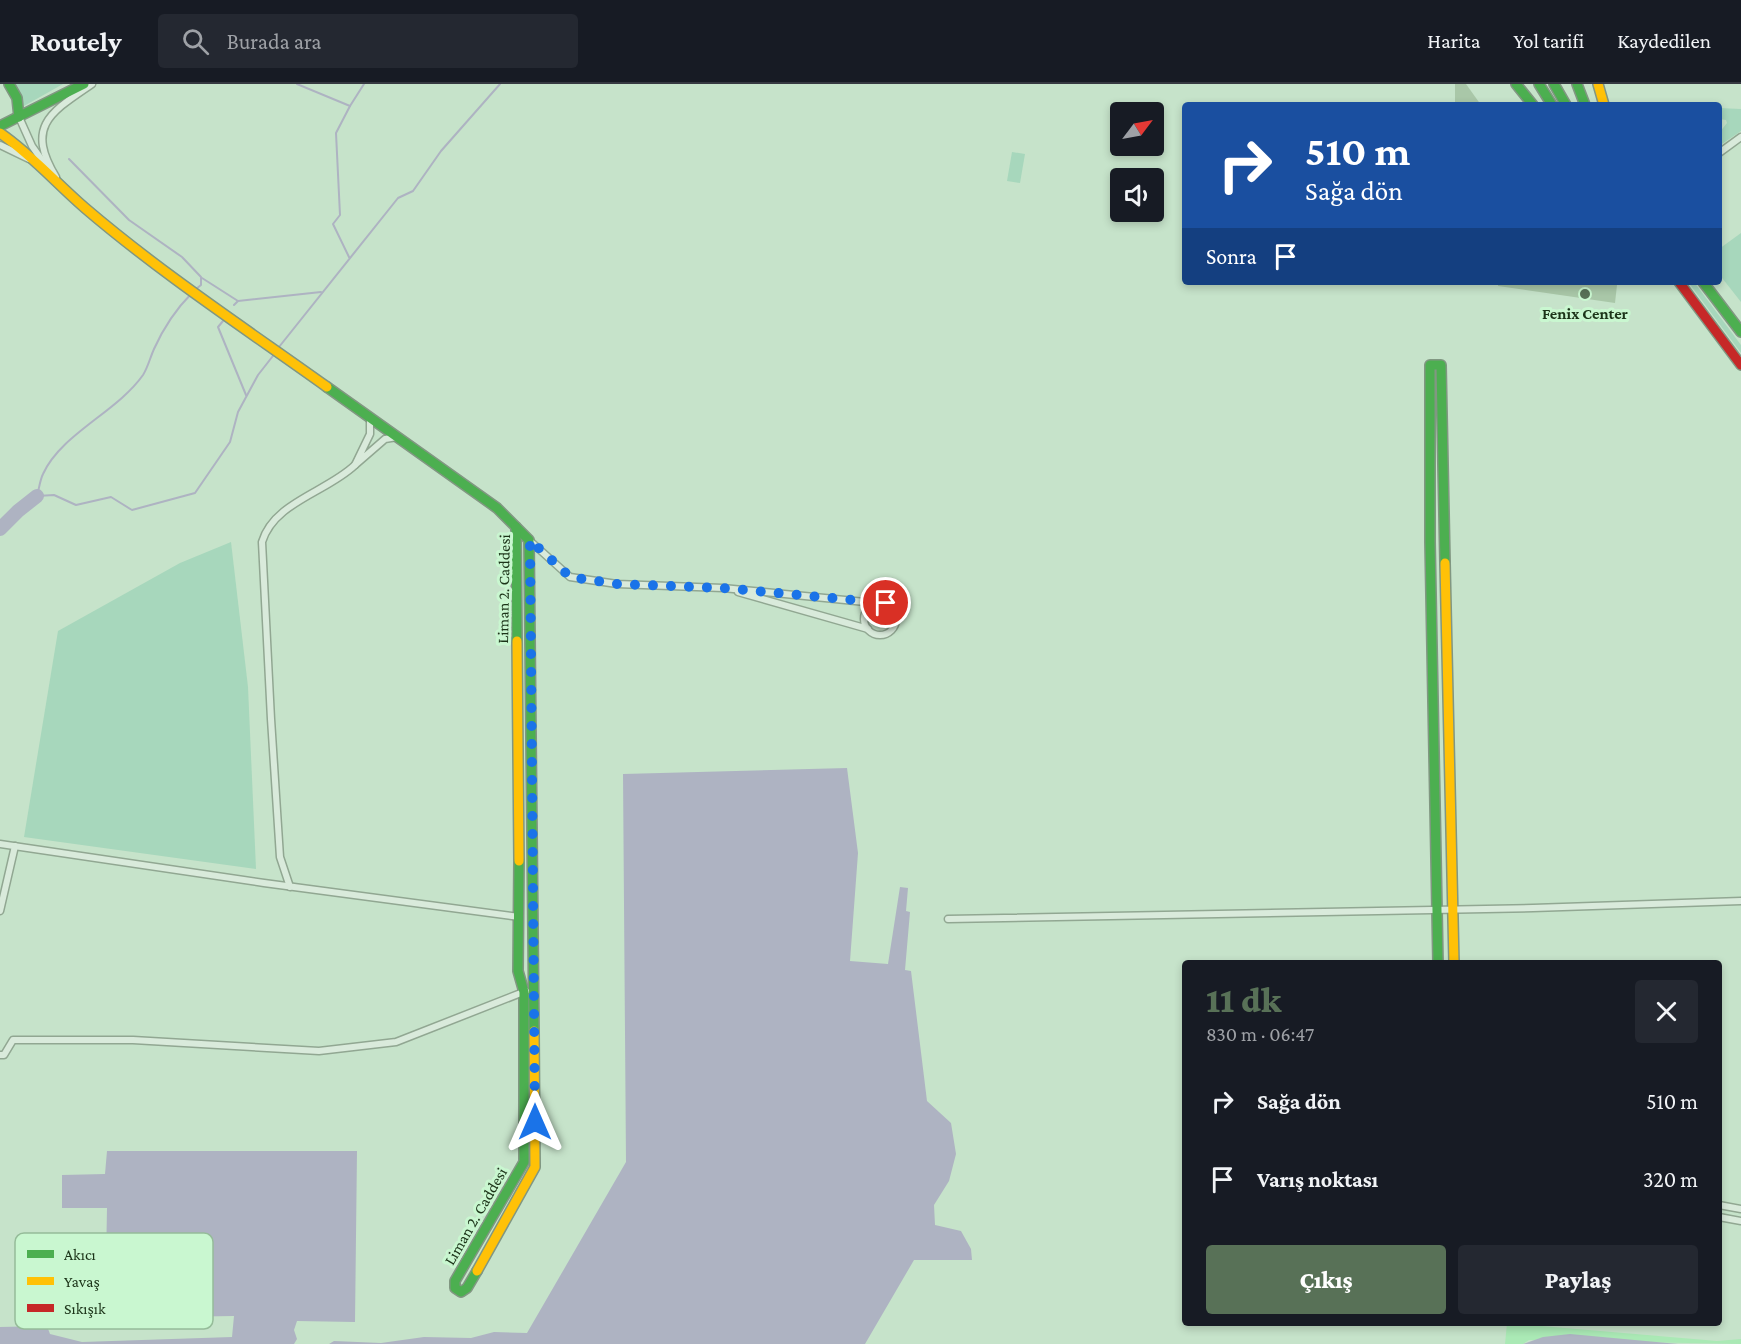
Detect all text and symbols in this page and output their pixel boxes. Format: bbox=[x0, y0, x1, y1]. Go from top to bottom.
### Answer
search box bbox=[158, 14, 578, 68]
icon: search bbox=[179, 25, 212, 58]
text: Routely bbox=[30, 26, 122, 57]
text: Burada ara bbox=[227, 29, 322, 54]
text: Harita bbox=[1427, 29, 1480, 53]
text: Yol tarifi bbox=[1513, 29, 1584, 53]
text: Kaydedilen bbox=[1617, 29, 1711, 53]
north arrow bbox=[1110, 102, 1164, 156]
map controls bbox=[1110, 102, 1164, 222]
icon: right bbox=[1206, 126, 1284, 204]
text: 510 m bbox=[1305, 127, 1410, 174]
button: sound bbox=[1110, 168, 1164, 222]
text: Sağa dön bbox=[1305, 176, 1403, 206]
icon: arrive bbox=[1269, 240, 1302, 273]
text: Sonra bbox=[1206, 244, 1257, 269]
marker: Fenix Center bbox=[1578, 287, 1592, 301]
place label: Fenix Center bbox=[1542, 305, 1629, 322]
street label: Liman 2. Caddesi bbox=[494, 534, 513, 644]
pin bbox=[860, 577, 911, 628]
icon: arrive bbox=[869, 586, 902, 619]
text: 11 dk bbox=[1206, 980, 1282, 1020]
button: close bbox=[1635, 980, 1698, 1043]
text: 830 m · 06:47 bbox=[1206, 1023, 1314, 1045]
icon: right bbox=[1206, 1085, 1239, 1118]
text: Sağa dön bbox=[1257, 1089, 1341, 1114]
text: 510 m bbox=[1646, 1089, 1698, 1114]
position arrow bbox=[503, 1090, 567, 1154]
icon: arrive bbox=[1206, 1163, 1239, 1196]
street label: Liman 2. Caddesi bbox=[441, 1165, 510, 1268]
text: Varış noktası bbox=[1257, 1167, 1378, 1192]
text: 320 m bbox=[1643, 1167, 1698, 1192]
legend bbox=[15, 1233, 213, 1329]
button: Çıkış bbox=[1206, 1245, 1446, 1314]
button: Paylaş bbox=[1458, 1245, 1698, 1314]
text: Akıcı bbox=[64, 1246, 96, 1263]
text: Yavaş bbox=[64, 1273, 100, 1291]
text: Sıkışık bbox=[64, 1300, 106, 1318]

